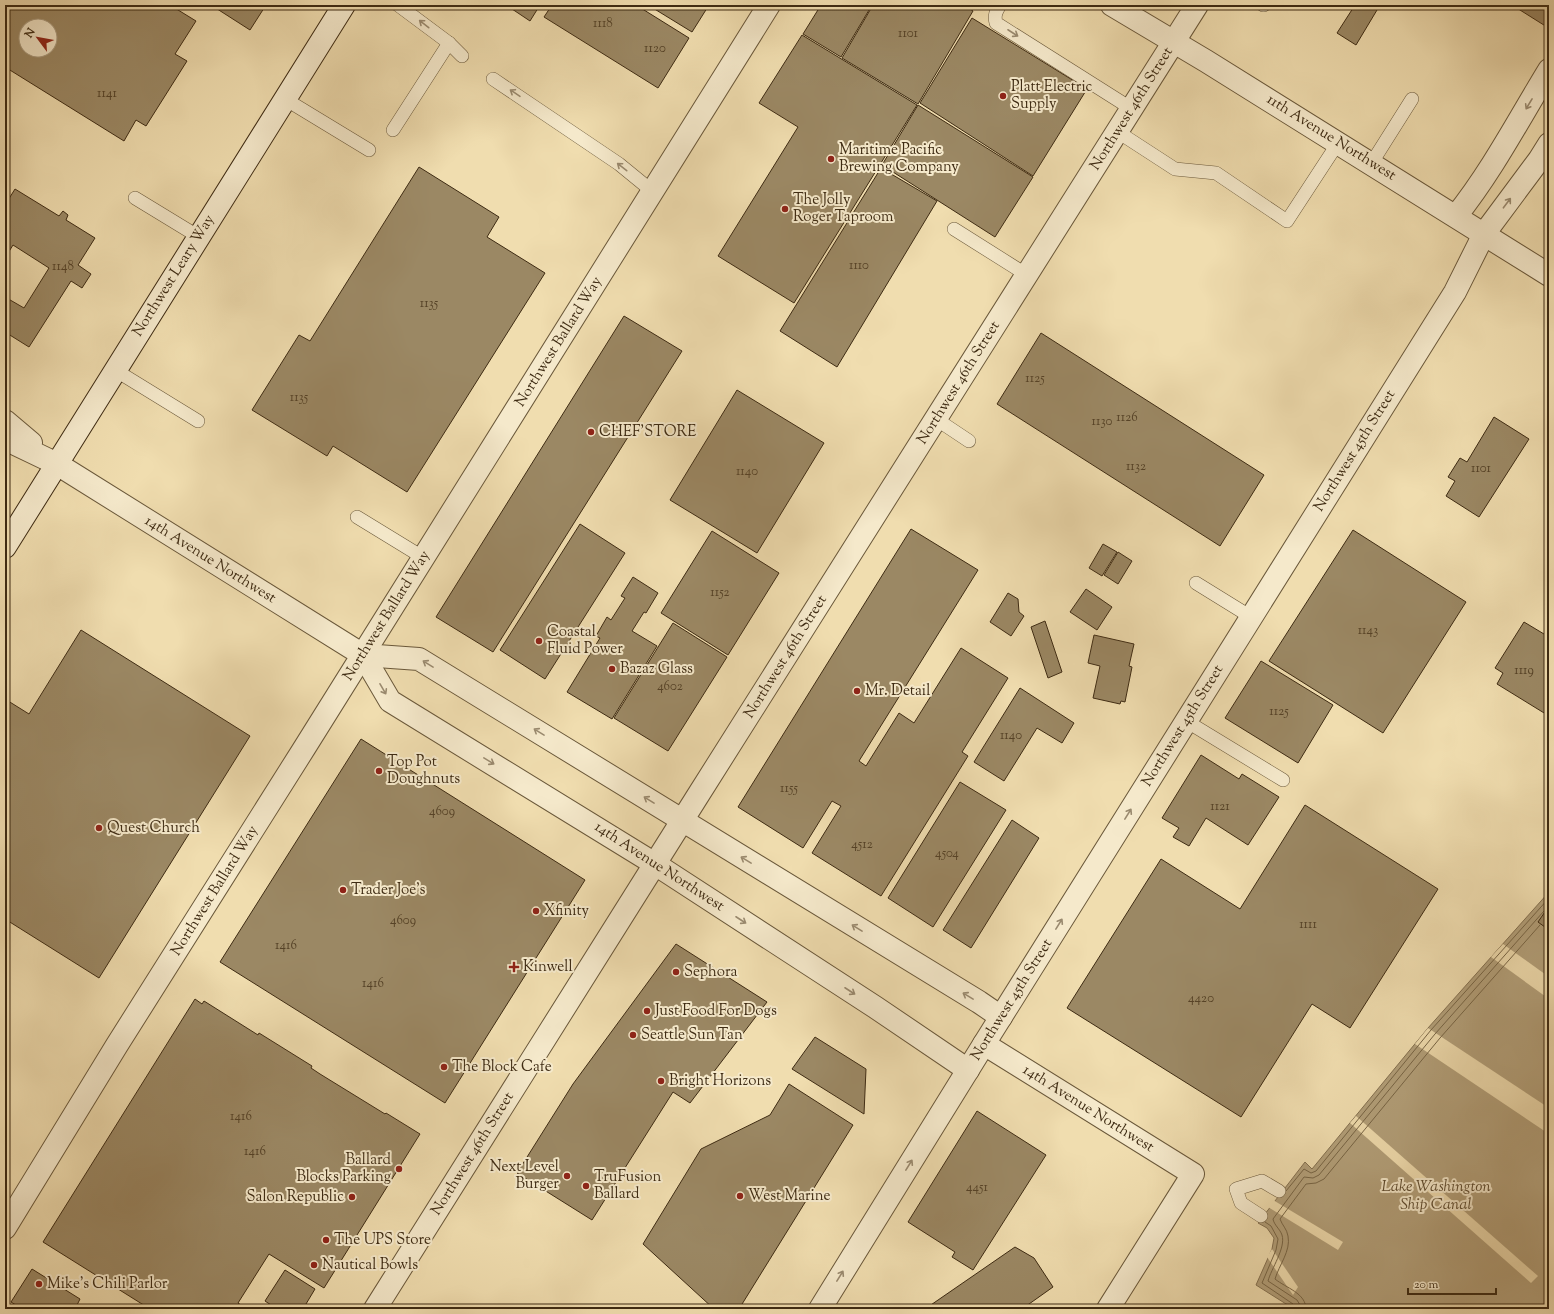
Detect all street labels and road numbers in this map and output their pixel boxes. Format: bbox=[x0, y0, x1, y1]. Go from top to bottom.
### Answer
street label: Northwest 46th Street bbox=[1085, 43, 1179, 175]
street label: 11th Avenue Northwest bbox=[1262, 90, 1400, 186]
street label: Northwest Leary Way bbox=[128, 210, 220, 341]
street label: Northwest Ballard Way bbox=[510, 272, 608, 411]
street label: Northwest 46th Street bbox=[912, 317, 1006, 449]
street label: Northwest 45th Street bbox=[1309, 386, 1401, 516]
street label: 14th Avenue Northwest bbox=[140, 511, 280, 609]
street label: Northwest Ballard Way bbox=[338, 546, 436, 685]
street label: Northwest 46th Street bbox=[739, 591, 833, 723]
street label: Northwest 45th Street bbox=[1137, 661, 1229, 791]
street label: 14th Avenue Northwest bbox=[590, 817, 728, 917]
street label: Northwest Ballard Way bbox=[166, 821, 264, 960]
street label: Northwest 45th Street bbox=[966, 935, 1058, 1065]
street label: 14th Avenue Northwest bbox=[1018, 1060, 1158, 1158]
street label: Northwest 46th Street bbox=[426, 1088, 520, 1220]

